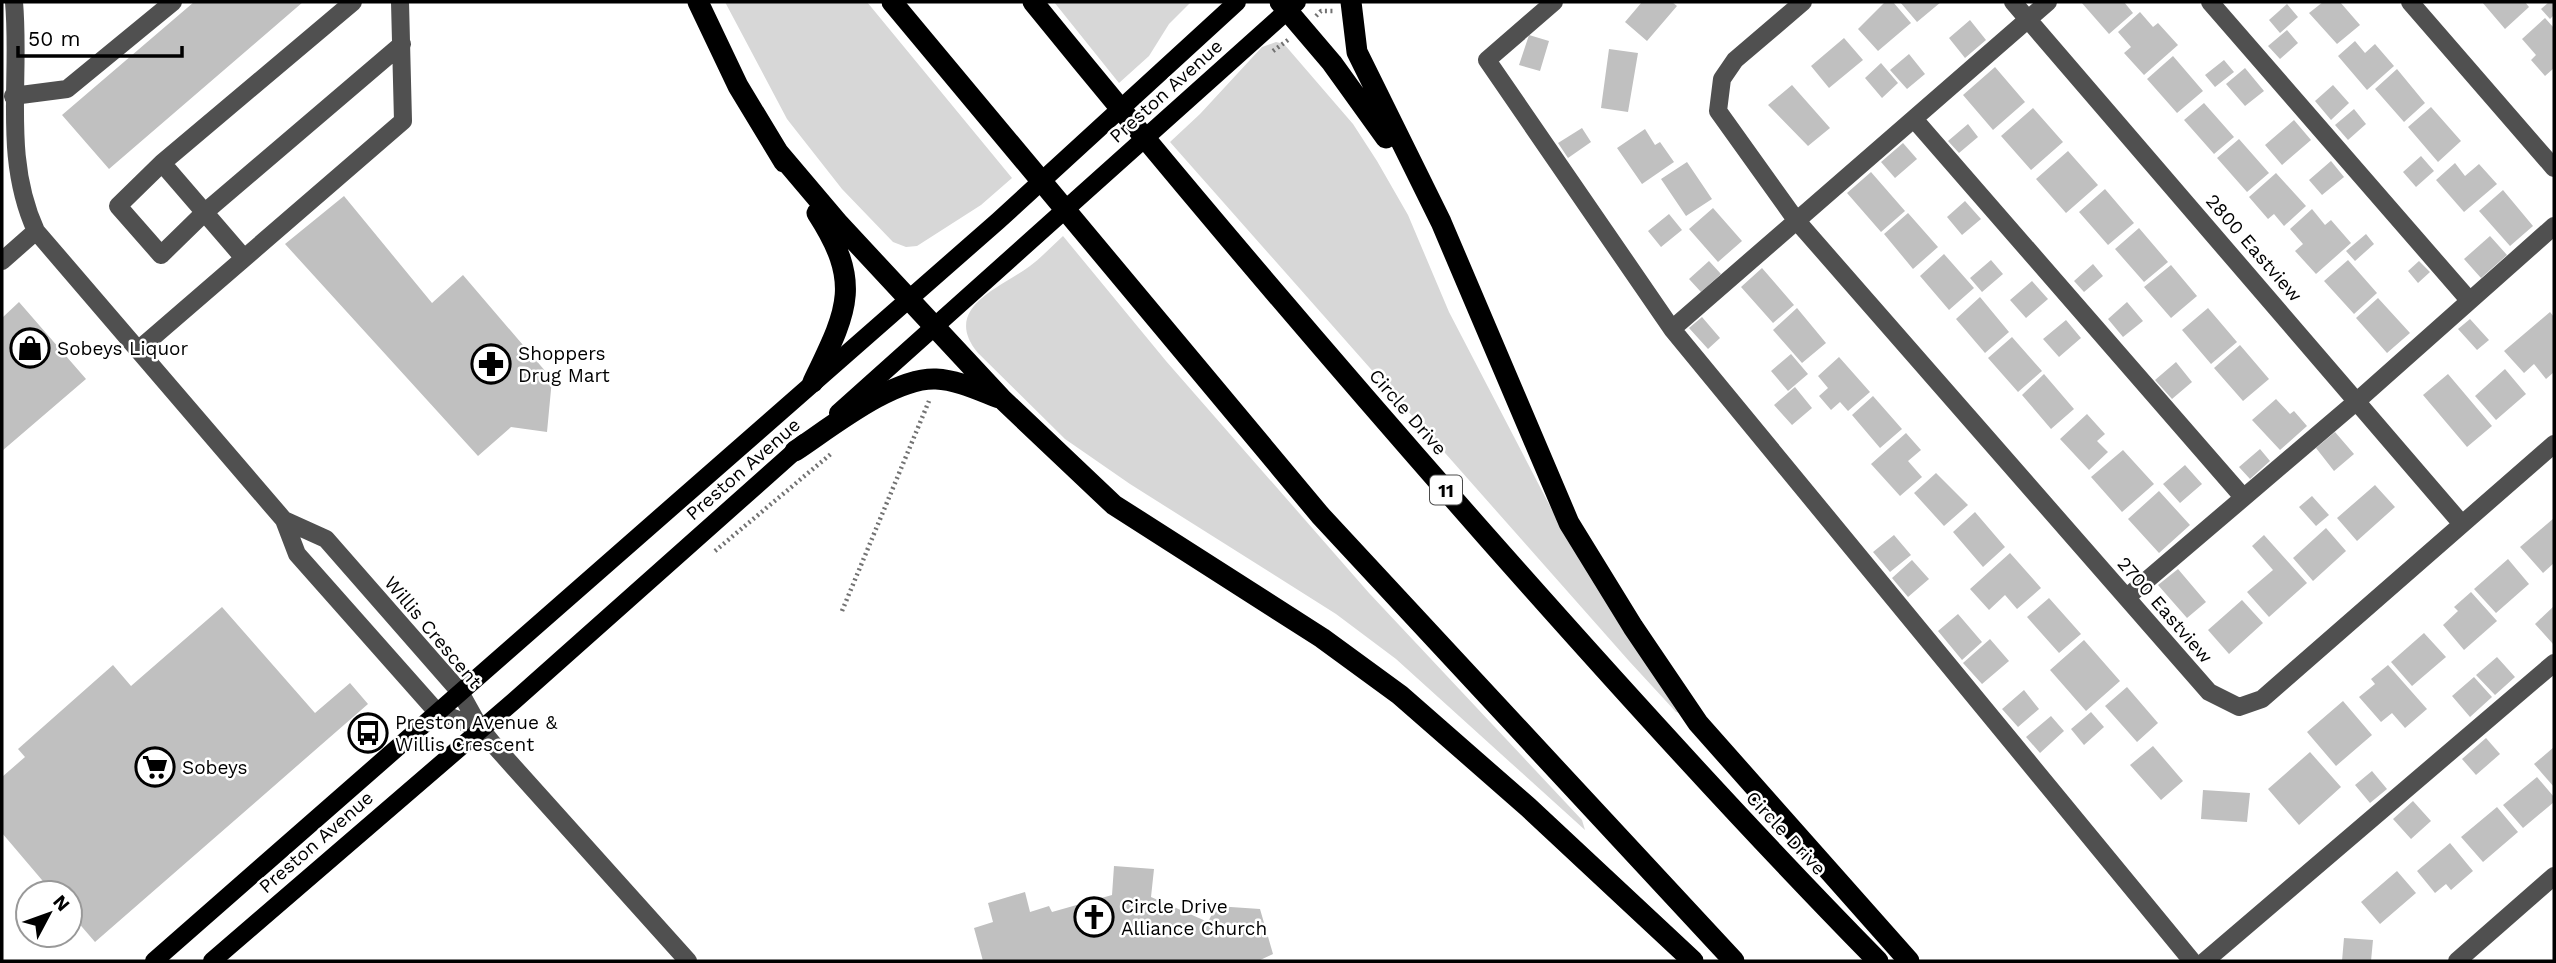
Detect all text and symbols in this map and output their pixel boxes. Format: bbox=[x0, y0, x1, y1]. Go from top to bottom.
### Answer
scale bar bbox=[18, 14, 182, 58]
text: 50 m bbox=[28, 26, 80, 51]
street label: Preston Avenue bbox=[1105, 34, 1227, 148]
street label: 2800 Eastview bbox=[2201, 189, 2307, 307]
shop icon: Sobeys Liquor bbox=[9, 327, 51, 369]
place label: Sobeys Liquor bbox=[57, 337, 189, 360]
place label: Shoppers Drug Mart bbox=[518, 342, 610, 387]
pharmacy icon: Shoppers Drug Mart bbox=[470, 343, 512, 385]
street label: Circle Drive bbox=[1364, 364, 1452, 460]
street label: Preston Avenue bbox=[681, 413, 805, 525]
road number: 11 bbox=[1430, 476, 1462, 504]
street label: 2700 Eastview bbox=[2113, 552, 2218, 668]
street label: Willis Crescent bbox=[379, 571, 487, 693]
place label: Preston Avenue & Willis Crescent bbox=[395, 711, 558, 756]
bus stop icon: Preston Avenue & Willis Crescent bbox=[347, 712, 389, 754]
supermarket icon: Sobeys bbox=[134, 746, 176, 788]
place label: Sobeys bbox=[182, 756, 248, 779]
street label: Preston Avenue bbox=[254, 786, 378, 898]
street label: Circle Drive bbox=[1741, 786, 1831, 880]
north arrow bbox=[14, 879, 84, 949]
text: N bbox=[48, 890, 75, 916]
place label: Circle Drive Alliance Church bbox=[1121, 895, 1267, 940]
church icon: Circle Drive Alliance Church bbox=[1073, 896, 1115, 938]

